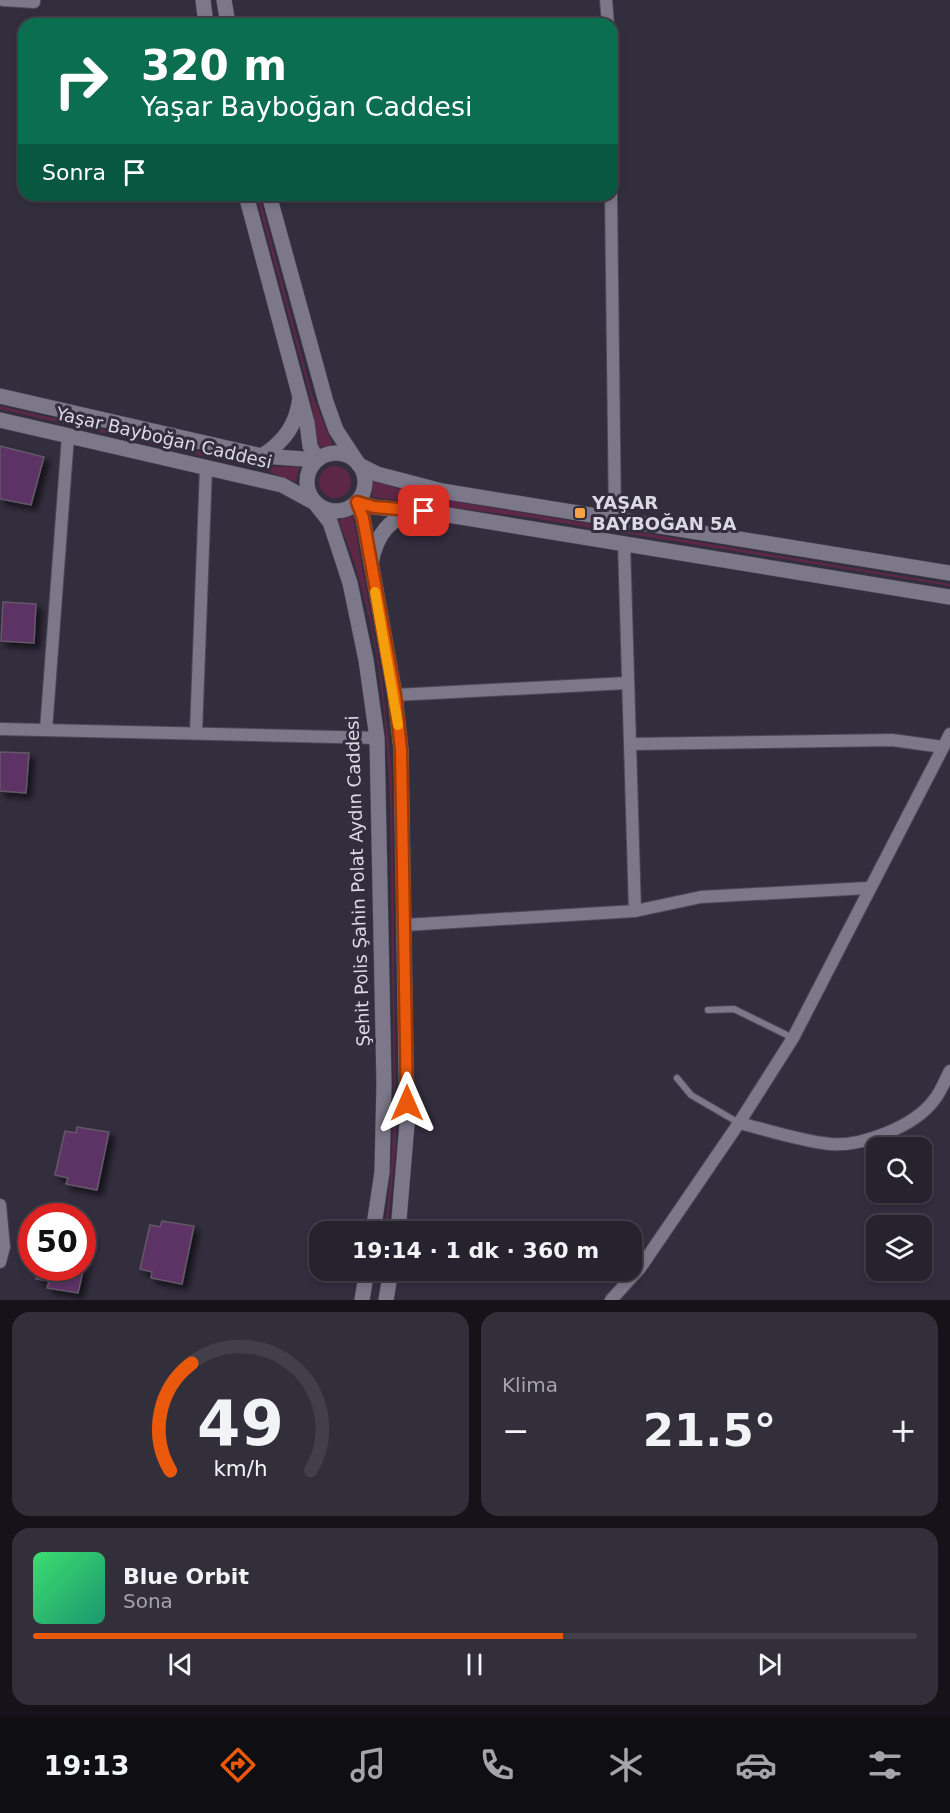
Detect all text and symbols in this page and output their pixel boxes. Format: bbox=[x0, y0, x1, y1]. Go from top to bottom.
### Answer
text: 320 m bbox=[141, 41, 287, 90]
icon: right bbox=[42, 42, 120, 120]
text: Yaşar Bayboğan Caddesi bbox=[141, 91, 473, 122]
icon: arrive bbox=[118, 156, 151, 189]
text: Sonra bbox=[42, 160, 106, 185]
street label: Yaşar Bayboğan Caddesi bbox=[53, 402, 274, 473]
pin bbox=[398, 485, 449, 536]
place label: YAŞAR BAYBOĞAN 5A bbox=[591, 492, 737, 534]
icon: arrive bbox=[407, 494, 440, 527]
marker: YAŞAR BAYBOĞAN 5A bbox=[573, 506, 587, 520]
street label: Şehit Polis Şahin Polat Aydın Caddesi bbox=[341, 715, 374, 1047]
position arrow bbox=[375, 1071, 439, 1135]
map controls bbox=[866, 1137, 932, 1281]
button: search bbox=[866, 1137, 932, 1203]
speed limit sign: 50 bbox=[18, 1203, 96, 1281]
button: layers bbox=[866, 1215, 932, 1281]
text: 19:14 · 1 dk · 360 m bbox=[352, 1238, 599, 1263]
text: Klima bbox=[502, 1373, 558, 1397]
text: 49 bbox=[197, 1387, 284, 1460]
text: 21.5° bbox=[643, 1404, 776, 1457]
text: − bbox=[502, 1411, 530, 1450]
text: + bbox=[889, 1411, 917, 1450]
text: km/h bbox=[213, 1456, 268, 1481]
text: Blue Orbit bbox=[123, 1564, 249, 1589]
text: Sona bbox=[123, 1589, 173, 1613]
icon: previous bbox=[164, 1648, 197, 1681]
icon: pause bbox=[458, 1648, 491, 1681]
icon: next bbox=[753, 1648, 786, 1681]
icon: directions bbox=[217, 1744, 259, 1786]
icon: music bbox=[347, 1744, 389, 1786]
icon: phone bbox=[476, 1744, 518, 1786]
icon: climate bbox=[605, 1744, 647, 1786]
icon: car bbox=[735, 1744, 777, 1786]
icon: filters bbox=[864, 1744, 906, 1786]
text: 19:13 bbox=[44, 1750, 130, 1781]

